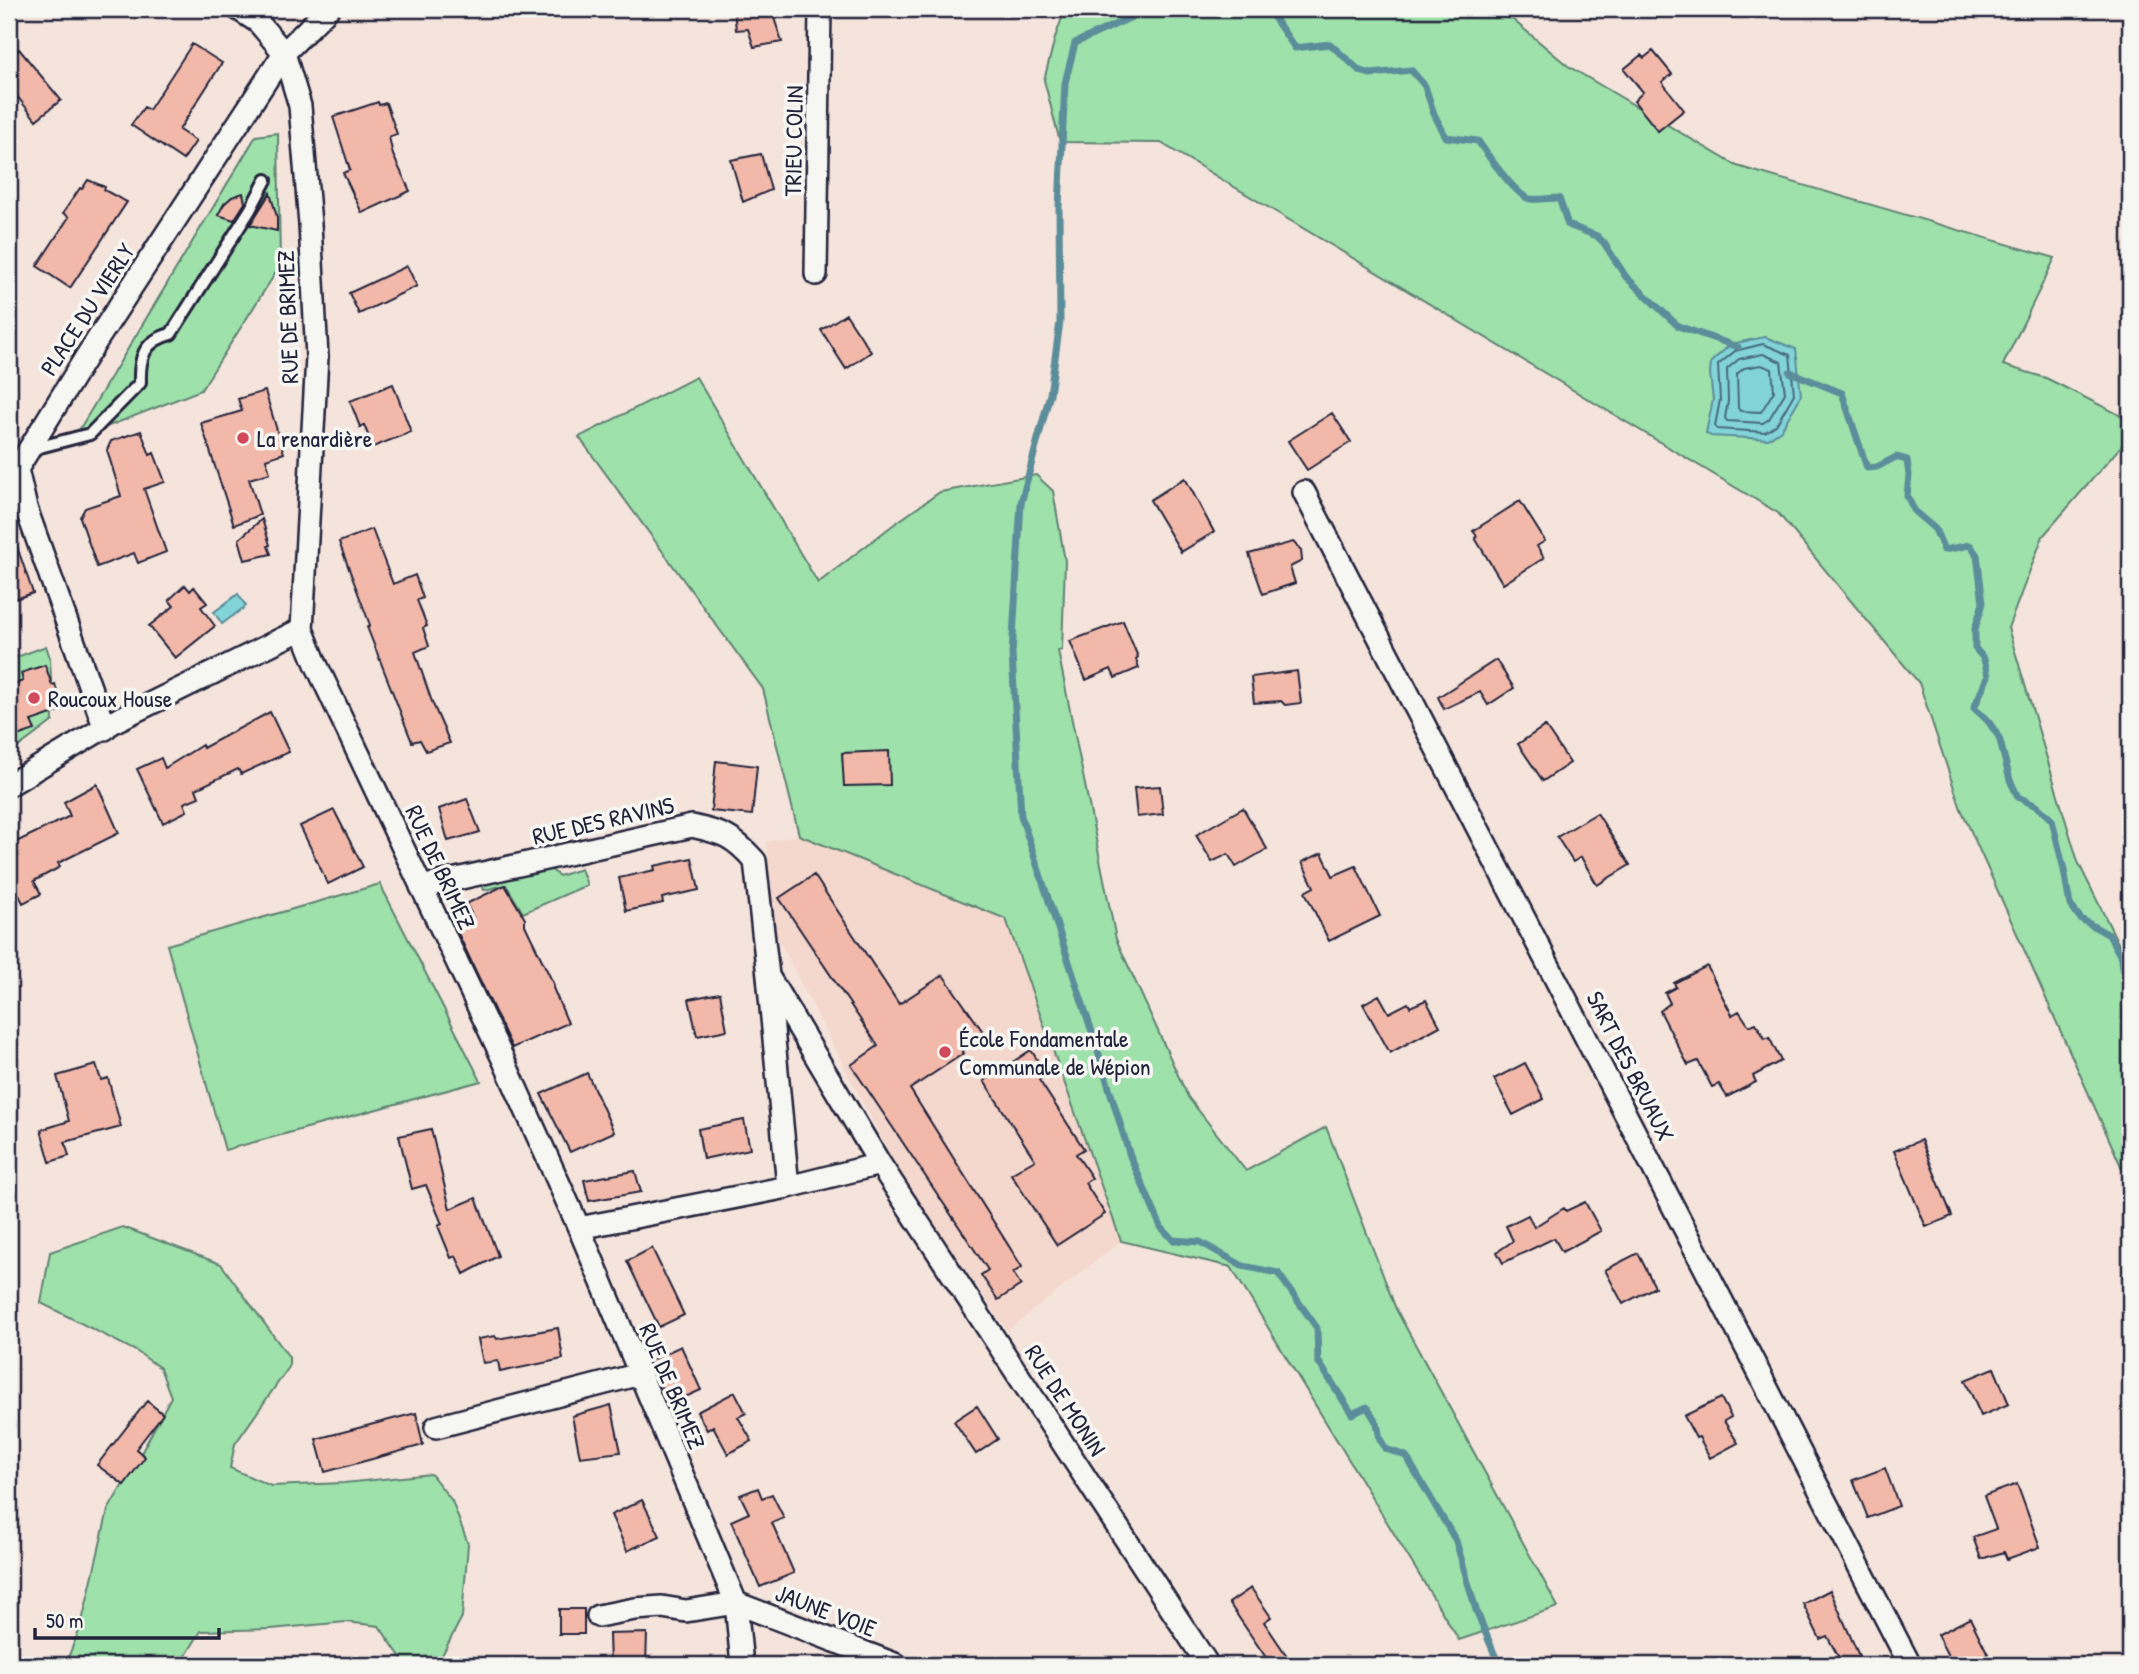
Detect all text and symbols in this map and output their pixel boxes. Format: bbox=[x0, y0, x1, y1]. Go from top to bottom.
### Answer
street label: TRIEU COLIN bbox=[776, 85, 810, 197]
street label: PLACE DU VIERLY bbox=[32, 236, 142, 381]
street label: RUE DE BRIMEZ bbox=[269, 250, 305, 384]
place label: La renardière bbox=[257, 422, 373, 454]
marker: La renardière bbox=[235, 430, 251, 446]
place label: Roucoux House bbox=[48, 682, 173, 714]
marker: Roucoux House bbox=[26, 690, 42, 706]
street label: RUE DES RAVINS bbox=[529, 788, 677, 852]
street label: RUE DE BRIMEZ bbox=[398, 800, 484, 934]
street label: SART DES BRUAUX bbox=[1579, 985, 1683, 1147]
place label: École Fondamentale Communale de Wépion bbox=[959, 1022, 1151, 1082]
marker: École Fondamentale Communale de Wépion bbox=[937, 1044, 953, 1060]
street label: RUE DE BRIMEZ bbox=[632, 1318, 714, 1454]
street label: RUE DE MONIN bbox=[1018, 1338, 1114, 1462]
street label: JAUNE VOIE bbox=[771, 1576, 881, 1644]
scale bar bbox=[35, 1597, 219, 1641]
text: 50 m bbox=[46, 1606, 83, 1635]

